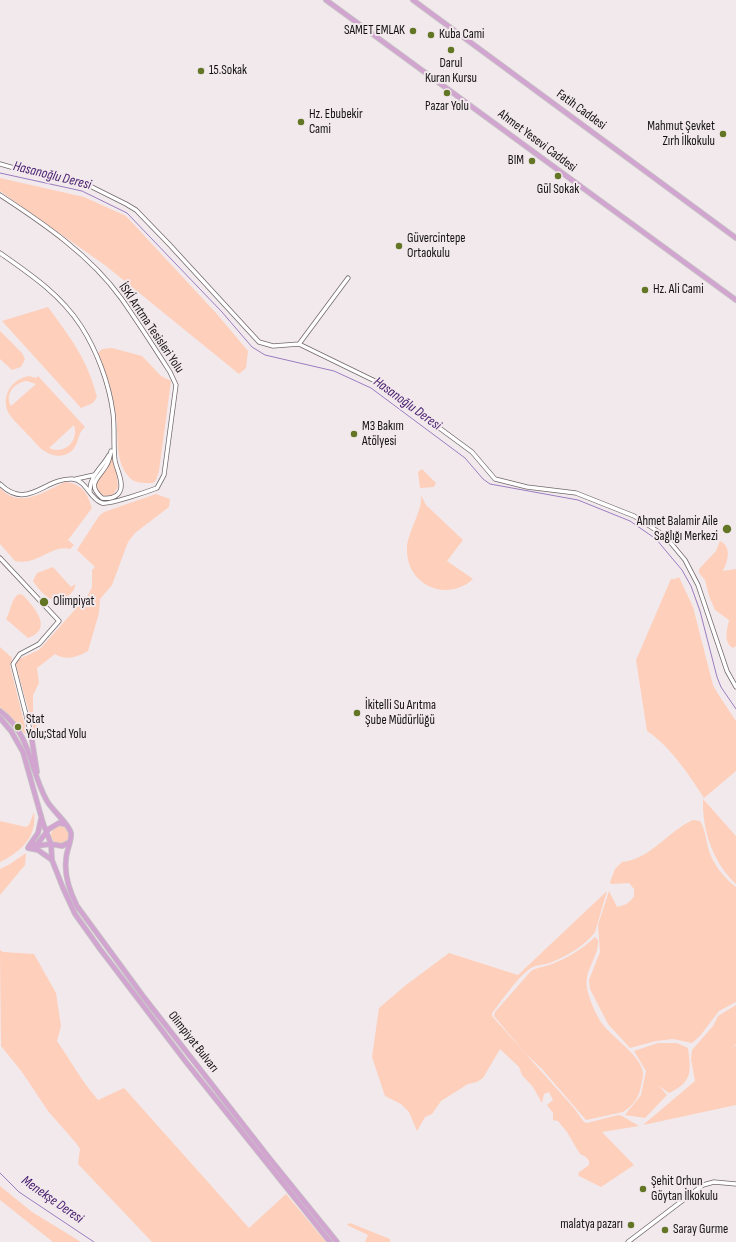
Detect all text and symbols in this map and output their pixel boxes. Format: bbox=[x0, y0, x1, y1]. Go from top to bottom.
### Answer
place label: SAMET EMLAK bbox=[344, 23, 405, 39]
marker: SAMET EMLAK bbox=[408, 26, 418, 36]
place label: Kuba Cami bbox=[439, 27, 484, 43]
marker: Kuba Cami bbox=[426, 30, 436, 40]
marker: Darul Kuran Kursu bbox=[446, 45, 456, 55]
place label: Darul Kuran Kursu bbox=[425, 56, 477, 87]
place label: 15.Sokak bbox=[209, 63, 247, 79]
marker: 15.Sokak bbox=[196, 66, 206, 76]
street label: Fatih Caddesi bbox=[553, 87, 609, 133]
marker: Pazar Yolu bbox=[442, 88, 452, 98]
place label: Pazar Yolu bbox=[425, 99, 469, 115]
street label: Ahmet Yesevi Caddesi bbox=[495, 106, 579, 176]
place label: Hz. Ebubekir Cami bbox=[309, 107, 363, 138]
marker: Hz. Ebubekir Cami bbox=[296, 117, 306, 127]
place label: Mahmut Şevket Zırh İlkokulu bbox=[647, 119, 715, 150]
marker: Mahmut Şevket Zırh İlkokulu bbox=[718, 129, 728, 139]
place label: BIM bbox=[508, 153, 524, 169]
marker: BIM bbox=[527, 156, 537, 166]
water label: Hasanoğlu Deresi bbox=[11, 158, 93, 194]
marker: Gül Sokak bbox=[553, 171, 563, 181]
place label: Gül Sokak bbox=[537, 182, 579, 198]
place label: Güvercintepe Ortaokulu bbox=[407, 231, 466, 262]
marker: Güvercintepe Ortaokulu bbox=[394, 241, 404, 251]
street label: İSKİ Arıtma Tesisleri Yolu bbox=[115, 280, 187, 376]
place label: Hz. Ali Cami bbox=[653, 282, 704, 298]
marker: Hz. Ali Cami bbox=[640, 285, 650, 295]
water label: Hasanoğlu Deresi bbox=[370, 374, 444, 434]
place label: M3 Bakım Atölyesi bbox=[362, 419, 404, 450]
marker: M3 Bakım Atölyesi bbox=[349, 429, 359, 439]
place label: Ahmet Balamir Aile Sağlığı Merkezi bbox=[637, 514, 718, 545]
marker: Ahmet Balamir Aile Sağlığı Merkezi bbox=[721, 523, 733, 535]
place label: Olimpiyat bbox=[53, 594, 94, 610]
marker: Olimpiyat bbox=[38, 596, 50, 608]
place label: İkitelli Su Arıtma Şube Müdürlüğü bbox=[365, 698, 436, 729]
marker: İkitelli Su Arıtma Şube Müdürlüğü bbox=[352, 708, 362, 718]
place label: Stat Yolu;Stad Yolu bbox=[26, 712, 87, 743]
marker: Stat Yolu;Stad Yolu bbox=[13, 722, 23, 732]
street label: Olimpiyat Bulvarı bbox=[164, 1008, 222, 1076]
water label: Menekşe Deresi bbox=[18, 1173, 86, 1227]
place label: Şehit Orhun Göytan İlkokulu bbox=[651, 1174, 718, 1205]
marker: Şehit Orhun Göytan İlkokulu bbox=[638, 1184, 648, 1194]
place label: malatya pazarı bbox=[560, 1217, 623, 1233]
marker: malatya pazarı bbox=[626, 1220, 636, 1230]
place label: Saray Gurme bbox=[673, 1222, 728, 1238]
marker: Saray Gurme bbox=[660, 1225, 670, 1235]

